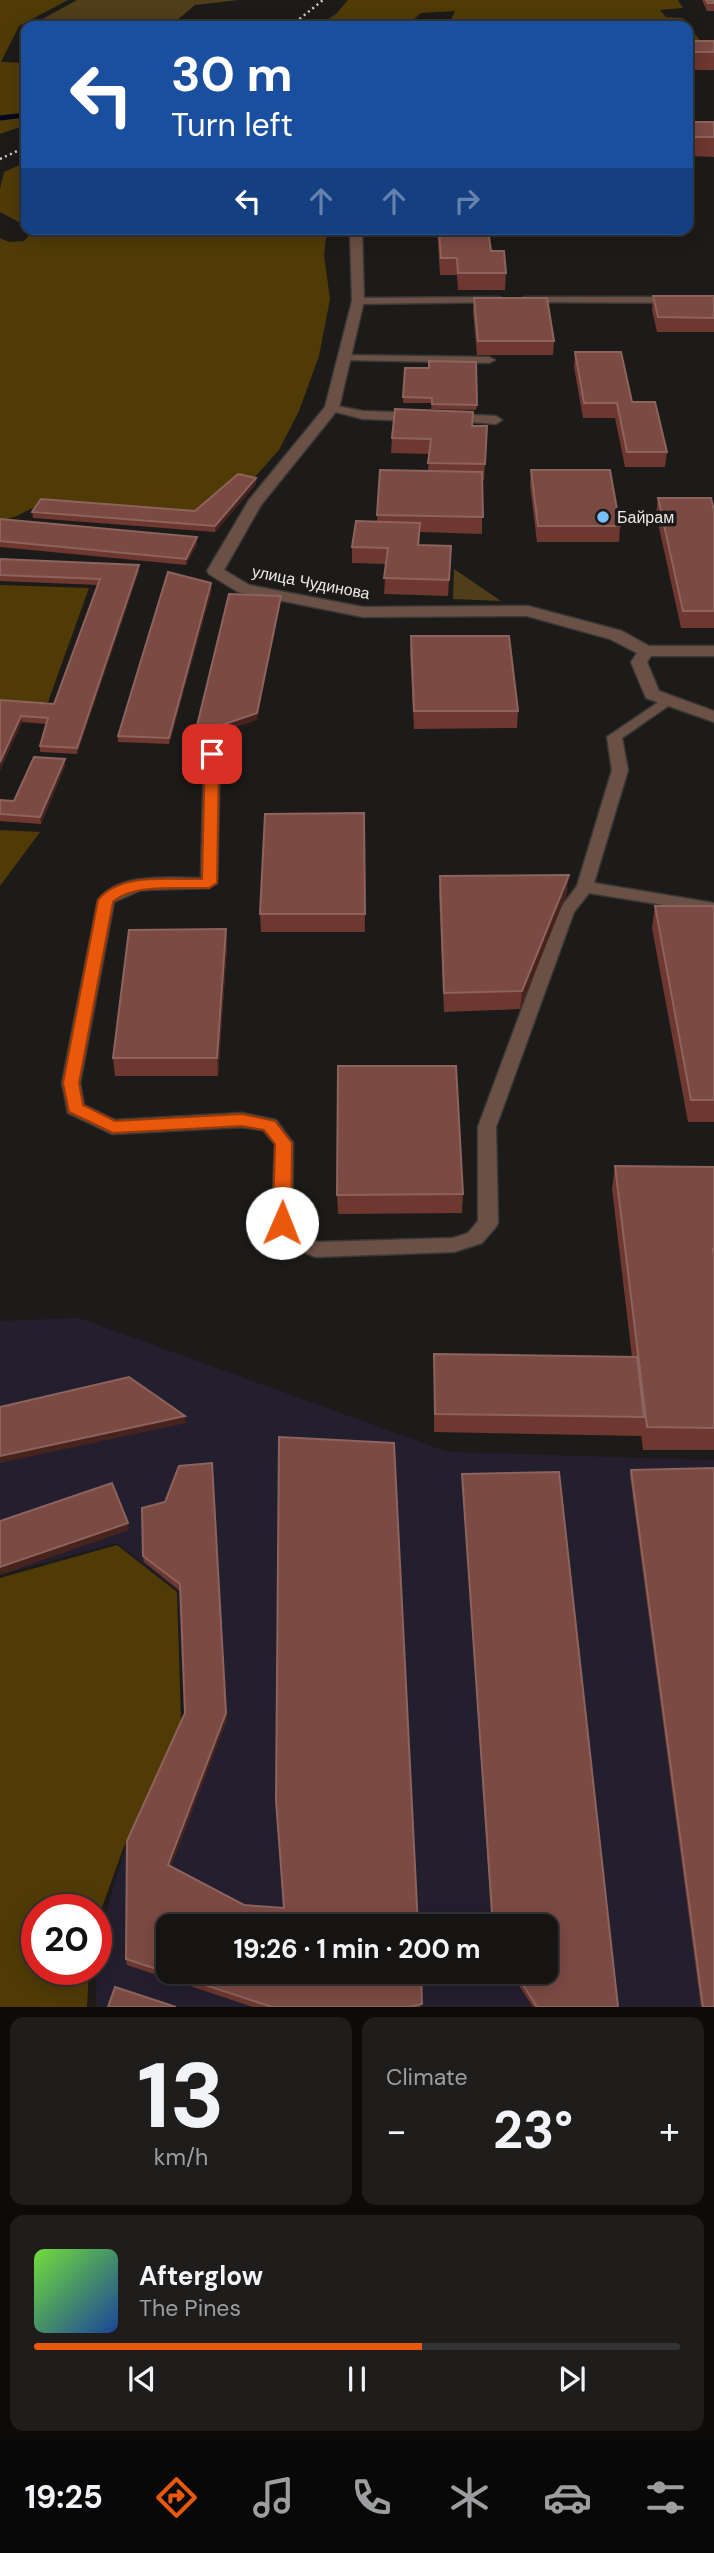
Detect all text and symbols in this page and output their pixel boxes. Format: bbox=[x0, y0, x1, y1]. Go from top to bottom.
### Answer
text: 30 m bbox=[171, 42, 293, 106]
icon: left bbox=[56, 49, 147, 140]
text: Turn left bbox=[171, 104, 293, 146]
icon: left bbox=[229, 182, 267, 220]
icon: ahead bbox=[302, 182, 340, 220]
icon: ahead bbox=[375, 182, 413, 220]
icon: right bbox=[448, 182, 486, 220]
place label: Байрам bbox=[617, 507, 674, 528]
marker: Байрам bbox=[595, 509, 611, 525]
street label: улица Чудинова bbox=[250, 561, 372, 604]
pin bbox=[182, 724, 242, 784]
icon: arrive bbox=[193, 735, 231, 773]
position arrow bbox=[245, 1186, 319, 1260]
speed limit sign: 20 bbox=[21, 1894, 112, 1985]
text: 19:26 · 1 min · 200 m bbox=[234, 1932, 480, 1966]
text: 13 bbox=[137, 2037, 225, 2155]
text: Climate bbox=[386, 2062, 468, 2092]
text: 23° bbox=[493, 2096, 573, 2164]
text: − bbox=[386, 2106, 407, 2156]
text: + bbox=[659, 2106, 680, 2156]
text: km/h bbox=[154, 2142, 208, 2172]
text: Afterglow bbox=[139, 2259, 263, 2293]
text: The Pines bbox=[139, 2293, 241, 2323]
icon: previous bbox=[123, 2360, 161, 2398]
icon: pause bbox=[338, 2360, 376, 2398]
icon: next bbox=[553, 2360, 591, 2398]
icon: directions bbox=[152, 2473, 201, 2522]
icon: music bbox=[249, 2473, 298, 2522]
icon: phone bbox=[347, 2473, 396, 2522]
icon: climate bbox=[445, 2473, 494, 2522]
icon: car bbox=[543, 2473, 592, 2522]
icon: filters bbox=[641, 2473, 690, 2522]
text: 19:25 bbox=[24, 2476, 103, 2518]

